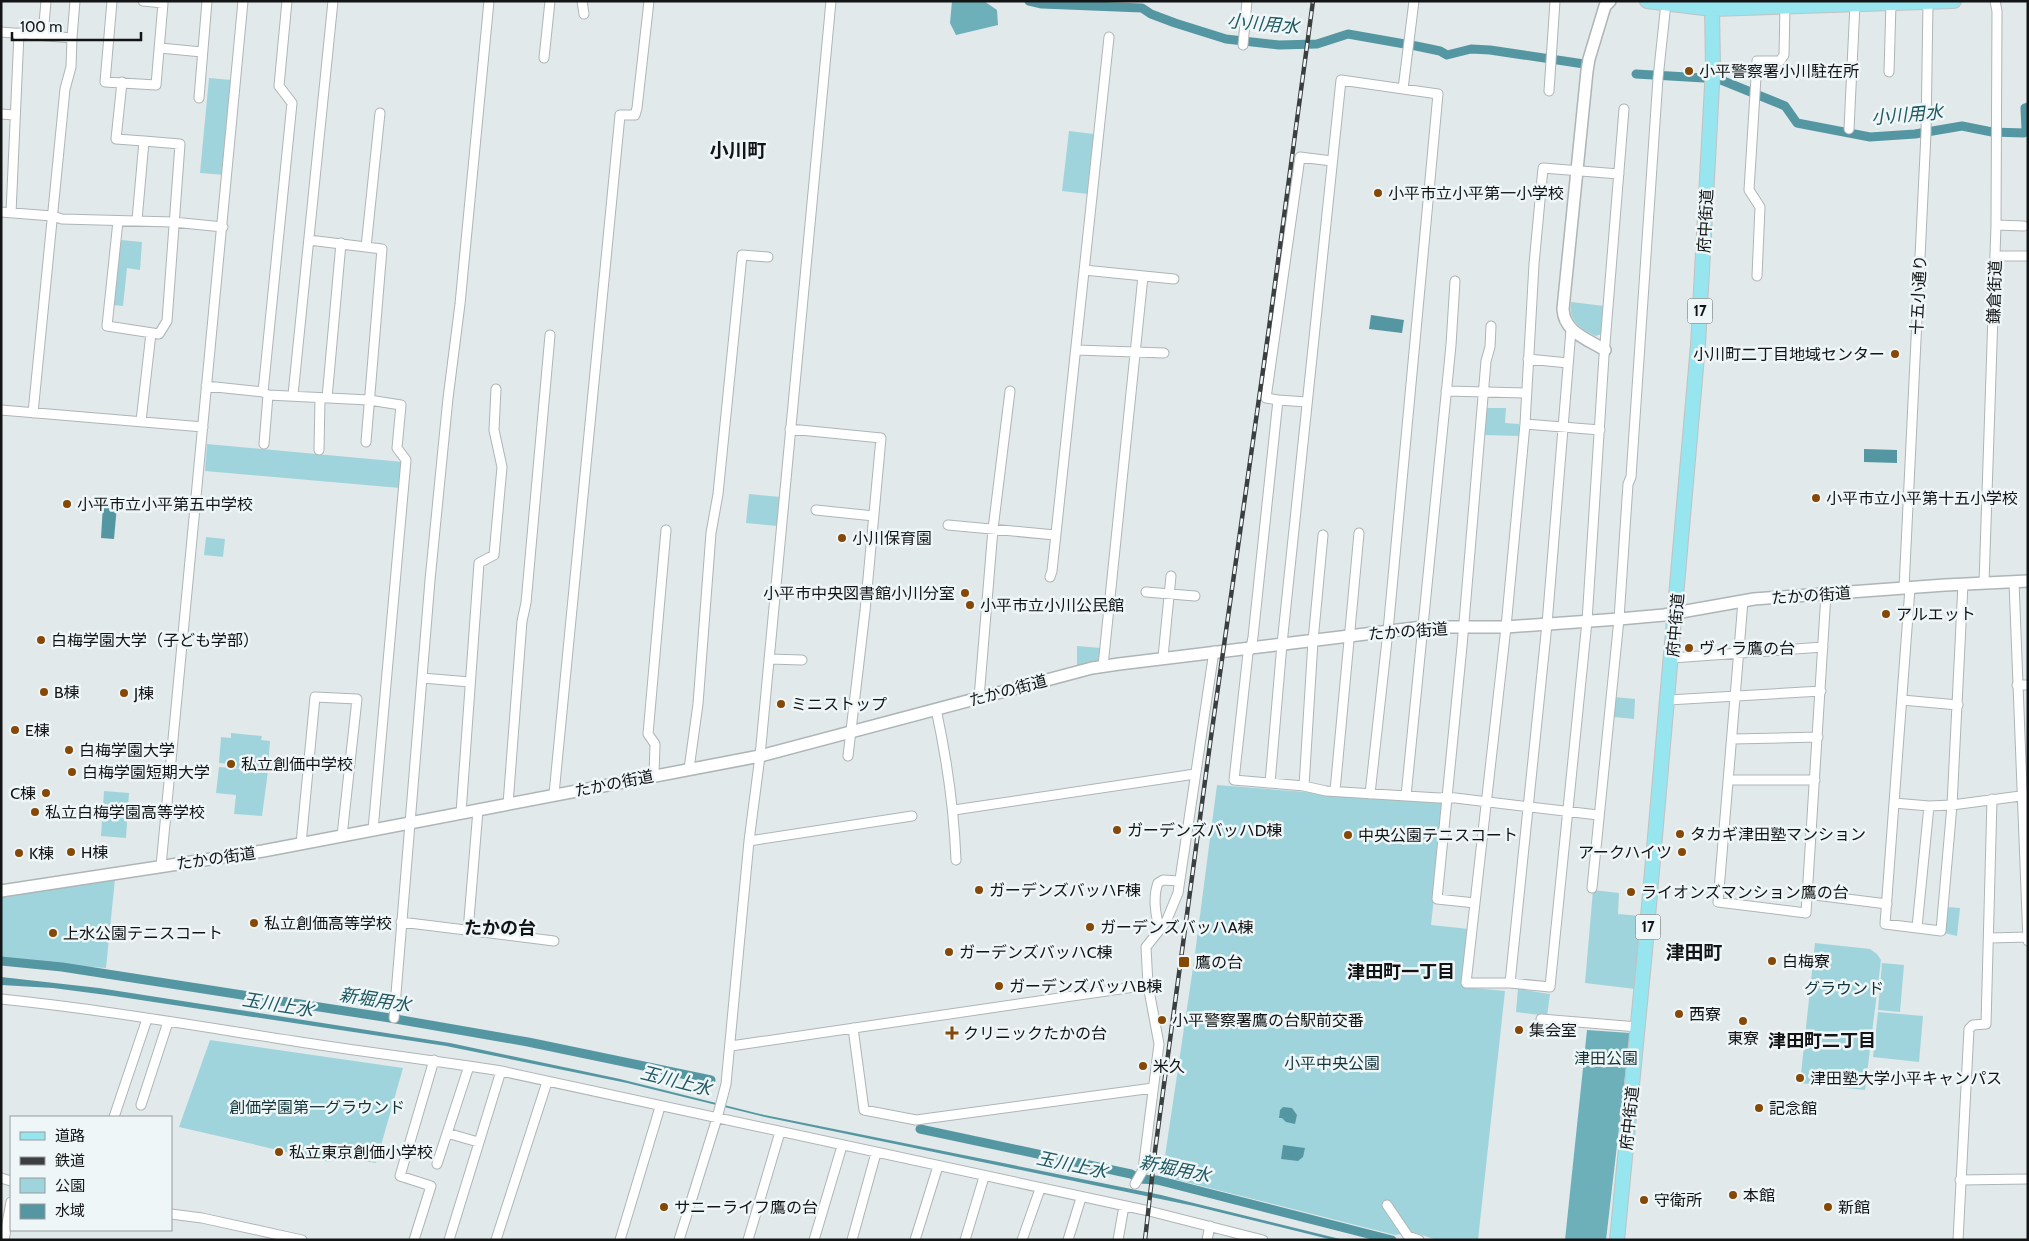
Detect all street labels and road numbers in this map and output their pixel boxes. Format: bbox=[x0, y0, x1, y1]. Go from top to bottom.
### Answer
street label: 府中街道 bbox=[1694, 189, 1717, 253]
street label: 十五小通り bbox=[1907, 255, 1930, 335]
street label: 鎌倉街道 bbox=[1984, 260, 2005, 324]
road number: 17 bbox=[1688, 298, 1712, 324]
street label: たかの街道 bbox=[1770, 583, 1852, 608]
street label: 府中街道 bbox=[1663, 592, 1688, 658]
street label: たかの街道 bbox=[1367, 619, 1449, 644]
street label: たかの街道 bbox=[967, 671, 1049, 710]
street label: たかの街道 bbox=[573, 767, 655, 800]
street label: たかの街道 bbox=[175, 844, 257, 873]
road number: 17 bbox=[1636, 914, 1660, 940]
street label: 府中街道 bbox=[1617, 1085, 1642, 1151]

